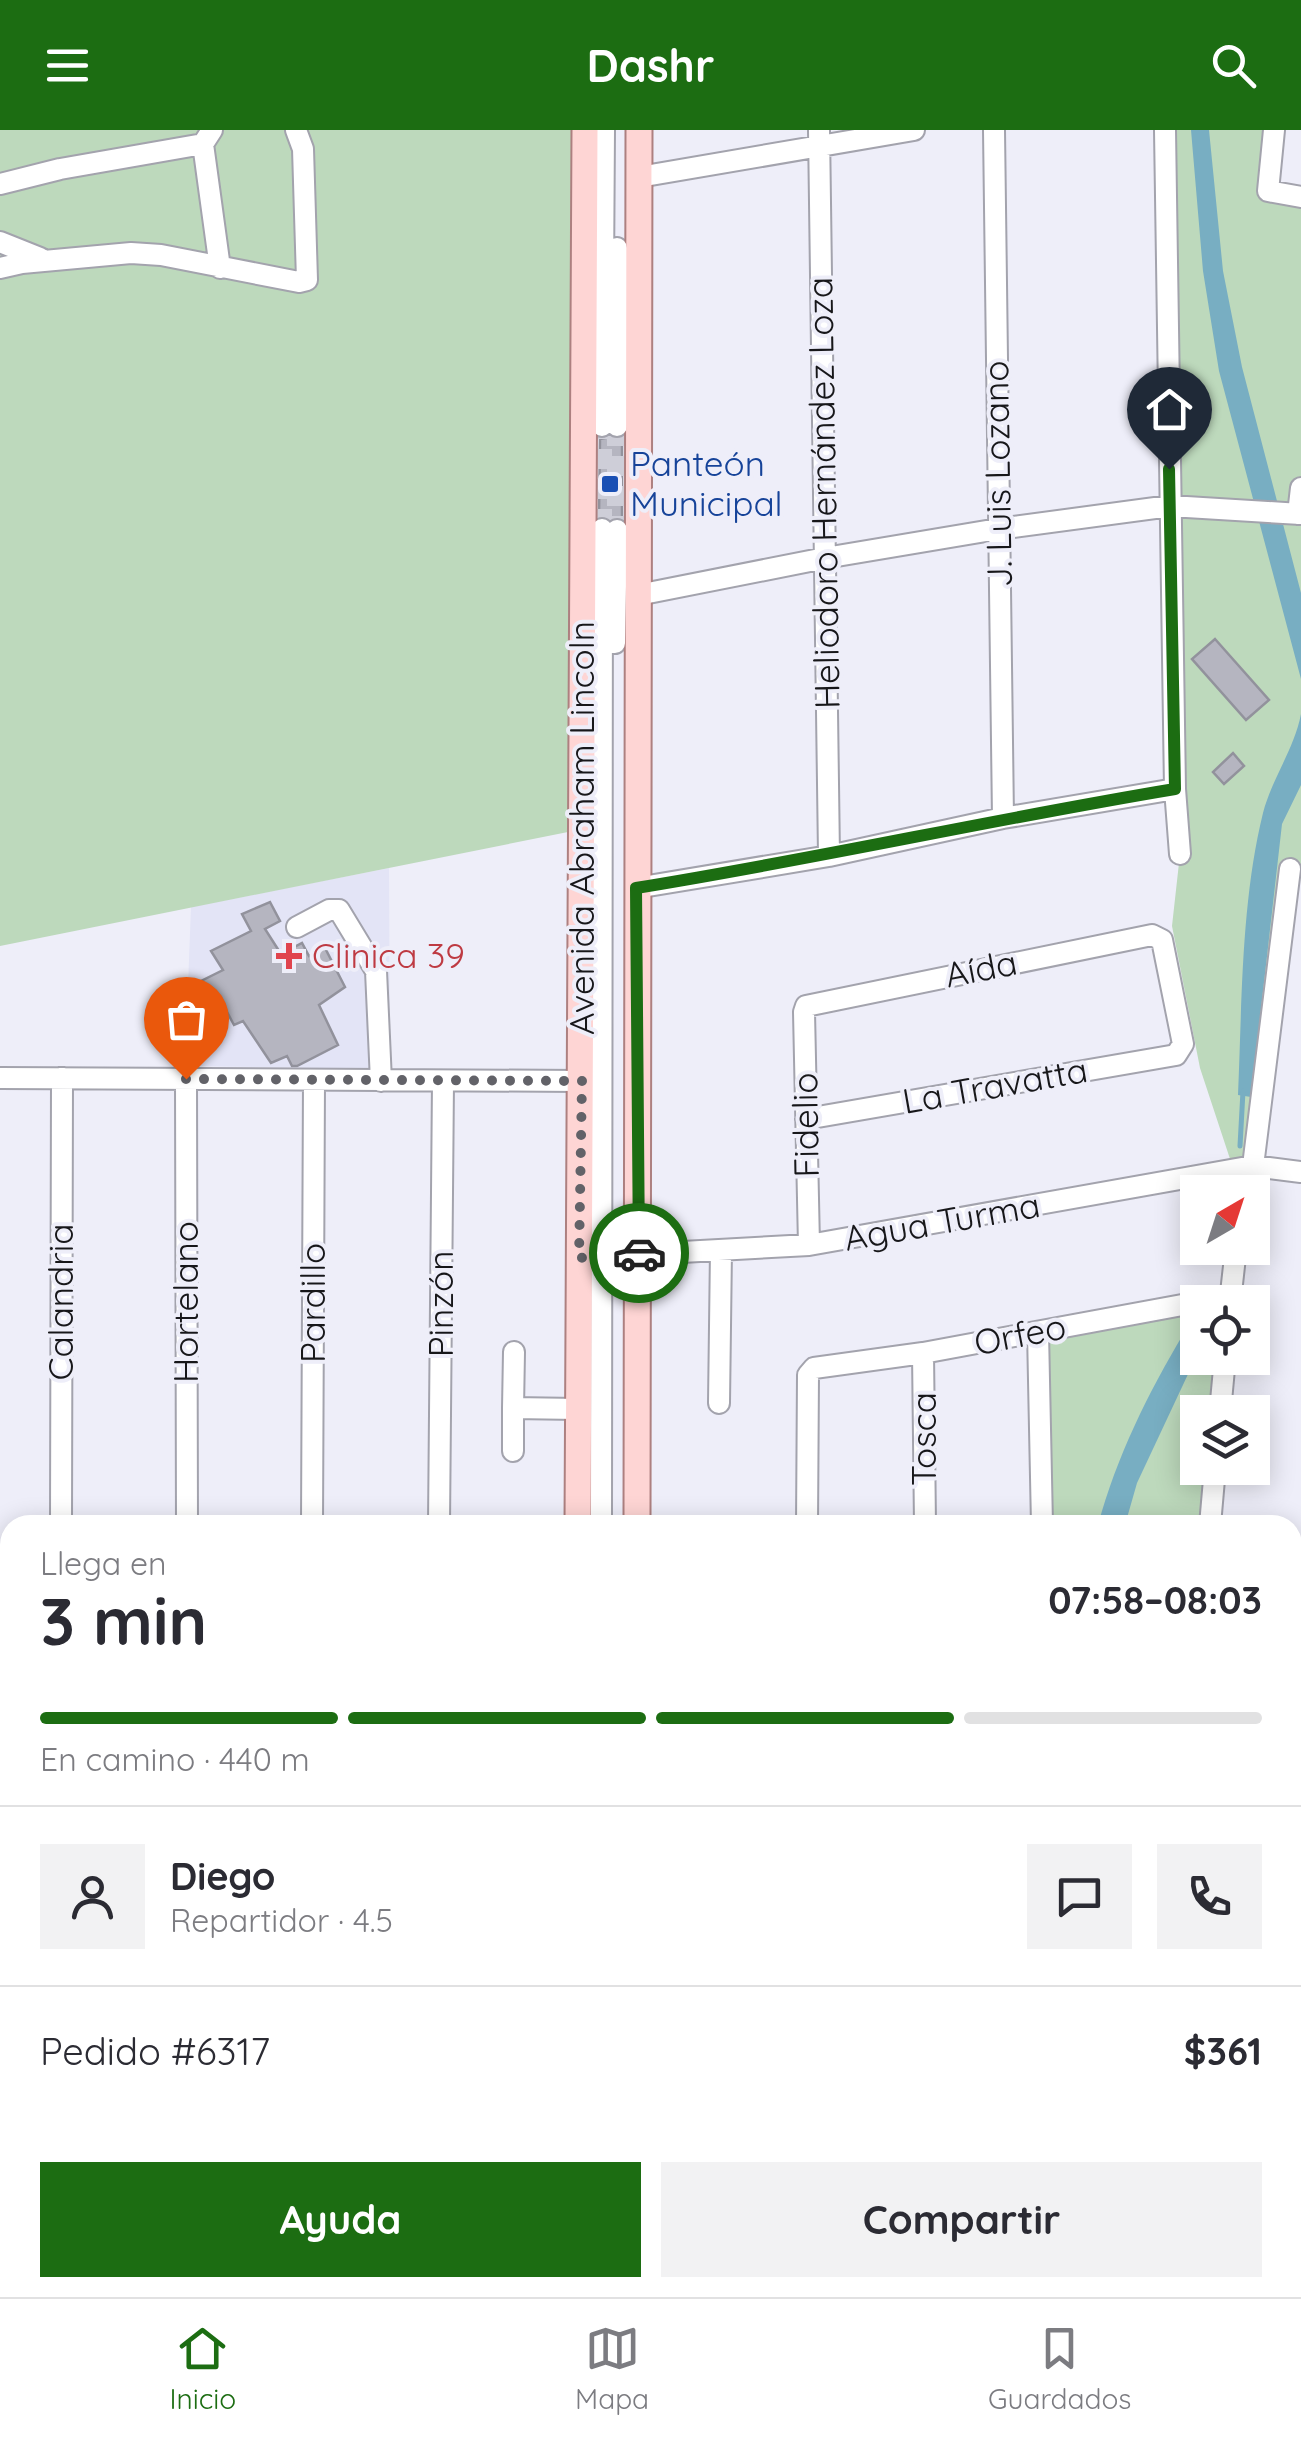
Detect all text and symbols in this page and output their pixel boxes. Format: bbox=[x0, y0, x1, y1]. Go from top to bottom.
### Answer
text: Dashr bbox=[586, 37, 715, 93]
icon: menu bbox=[40, 38, 95, 93]
icon: search bbox=[1206, 38, 1261, 93]
street label: Heliodoro Hernández Loza bbox=[797, 277, 849, 709]
street label: J. Luis Lozano bbox=[973, 360, 1021, 588]
pin bbox=[1127, 367, 1212, 470]
icon: home bbox=[1142, 382, 1197, 437]
place label: Panteón Municipal bbox=[630, 441, 783, 525]
marker: Panteón Municipal bbox=[599, 473, 621, 495]
street label: Avenida Abraham Lincoln bbox=[559, 621, 603, 1035]
place label: Clinica 39 bbox=[312, 933, 465, 977]
street label: Aída bbox=[941, 939, 1021, 997]
marker: Clinica 39 bbox=[276, 943, 302, 969]
pin bbox=[144, 977, 229, 1080]
icon: bag bbox=[159, 992, 214, 1047]
street label: La Travatta bbox=[899, 1047, 1091, 1123]
street label: Fidelio bbox=[782, 1072, 828, 1178]
north arrow bbox=[1180, 1175, 1270, 1265]
map controls bbox=[1180, 1175, 1270, 1485]
street label: Agua Turma bbox=[840, 1182, 1043, 1260]
courier bbox=[589, 1203, 689, 1303]
street label: Hortelano bbox=[163, 1221, 207, 1383]
street label: Calandria bbox=[38, 1224, 82, 1380]
icon: car bbox=[612, 1226, 667, 1281]
street label: Pardillo bbox=[290, 1243, 334, 1363]
street label: Pinzón bbox=[418, 1251, 462, 1357]
button: locate bbox=[1180, 1285, 1270, 1375]
street label: Orfeo bbox=[970, 1304, 1069, 1364]
street label: Tosca bbox=[901, 1392, 945, 1486]
button: layers bbox=[1180, 1395, 1270, 1485]
text: Llega en bbox=[40, 1543, 167, 1583]
text: 07:58–08:03 bbox=[1048, 1576, 1262, 1624]
text: 3 min bbox=[40, 1580, 207, 1661]
text: En camino · 440 m bbox=[40, 1739, 310, 1779]
button: person bbox=[40, 1844, 145, 1949]
button: chat bbox=[1027, 1844, 1132, 1949]
button: phone bbox=[1157, 1844, 1262, 1949]
text: Diego bbox=[170, 1852, 276, 1900]
text: Repartidor · 4.5 bbox=[170, 1900, 393, 1940]
text: Pedido #6317 bbox=[40, 2027, 270, 2075]
text: $361 bbox=[1184, 2027, 1262, 2075]
button: Ayuda bbox=[40, 2162, 641, 2277]
button: Compartir bbox=[661, 2162, 1262, 2277]
tab: Inicio bbox=[169, 2321, 236, 2416]
tab: Mapa bbox=[575, 2321, 649, 2416]
tab: Guardados bbox=[988, 2321, 1132, 2416]

